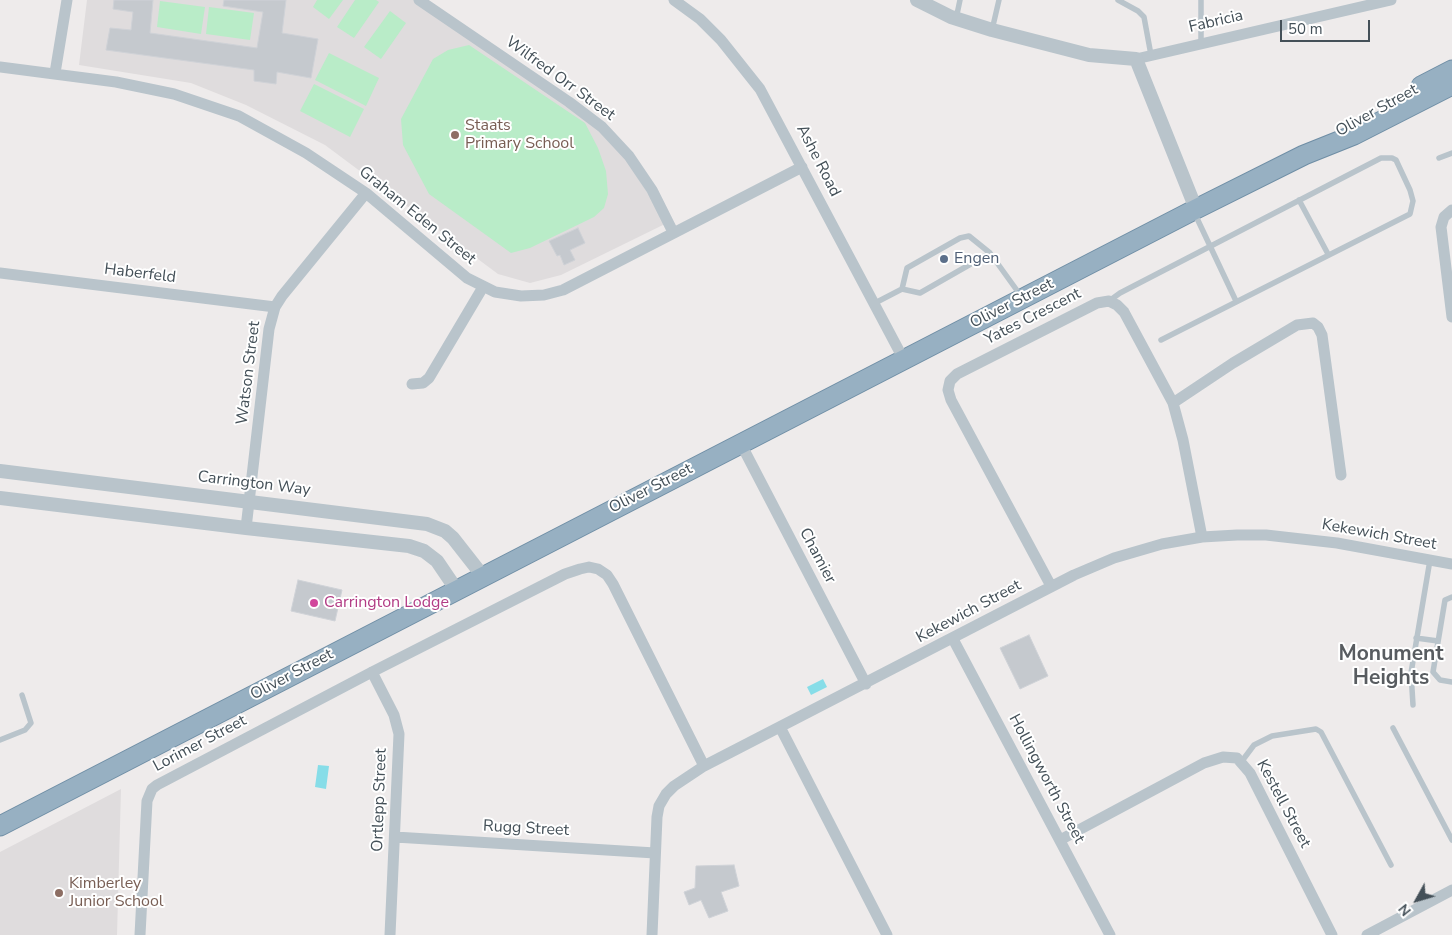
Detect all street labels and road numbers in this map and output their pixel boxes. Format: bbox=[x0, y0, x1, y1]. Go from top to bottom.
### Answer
street label: Fabricia bbox=[1187, 6, 1245, 38]
street label: Wilfred Orr Street bbox=[502, 33, 618, 125]
street label: Oliver Street bbox=[1333, 81, 1421, 141]
street label: Ashe Road bbox=[792, 122, 844, 200]
street label: Graham Eden Street bbox=[355, 163, 479, 269]
street label: Haberfeld bbox=[103, 260, 177, 288]
street label: Oliver Street bbox=[967, 275, 1057, 333]
street label: Yates Crescent bbox=[982, 284, 1084, 350]
street label: Watson Street bbox=[233, 320, 265, 426]
street label: Oliver Street bbox=[606, 460, 696, 518]
street label: Carrington Way bbox=[196, 468, 312, 500]
street label: Kekewich Street bbox=[1320, 515, 1438, 555]
street label: Chamier bbox=[794, 525, 840, 587]
street label: Kekewich Street bbox=[913, 576, 1025, 648]
street label: Oliver Street bbox=[247, 645, 337, 705]
street label: Lorimer Street bbox=[150, 711, 250, 777]
street label: Hollingworth Street bbox=[1004, 711, 1088, 847]
street label: Ortlepp Street bbox=[369, 748, 391, 852]
street label: Kestell Street bbox=[1252, 757, 1314, 851]
street label: Rugg Street bbox=[482, 817, 570, 841]

